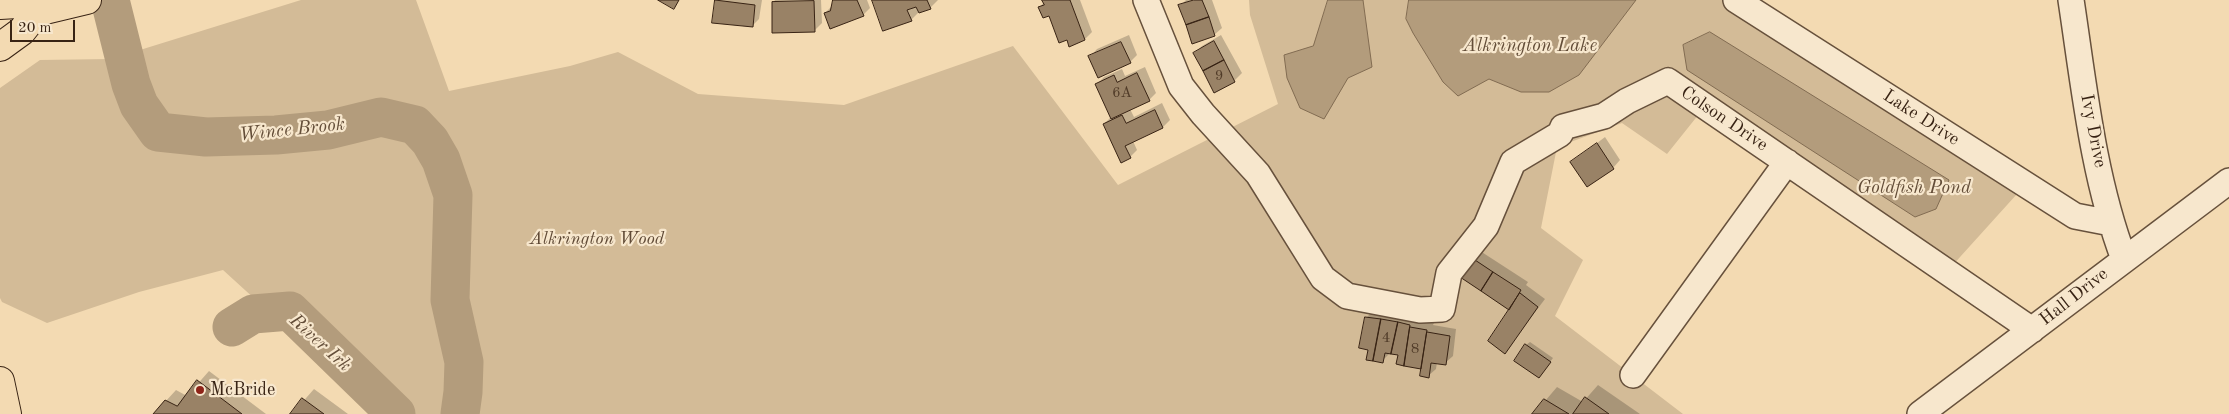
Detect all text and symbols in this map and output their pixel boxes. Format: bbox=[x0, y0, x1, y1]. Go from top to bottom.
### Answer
scale bar bbox=[12, 10, 78, 42]
text: 20 m bbox=[18, 21, 52, 36]
water label: Alkrington Lake bbox=[1463, 35, 1597, 57]
house number: 9 bbox=[1215, 67, 1223, 85]
street label: Colson Drive bbox=[1676, 82, 1772, 156]
house number: 6A bbox=[1112, 84, 1132, 102]
street label: Lake Drive bbox=[1879, 85, 1963, 151]
street label: Ivy Drive bbox=[2075, 92, 2111, 170]
water label: Wince Brook bbox=[238, 113, 346, 147]
water label: Goldfish Pond bbox=[1857, 177, 1971, 199]
park label: Alkrington Wood bbox=[530, 228, 664, 250]
street label: Hall Drive bbox=[2035, 264, 2113, 330]
water label: River Irk bbox=[284, 309, 356, 377]
house number: 4 bbox=[1382, 329, 1390, 347]
house number: 8 bbox=[1411, 340, 1419, 358]
place label: McBride bbox=[210, 379, 275, 401]
marker: McBride bbox=[194, 384, 206, 396]

